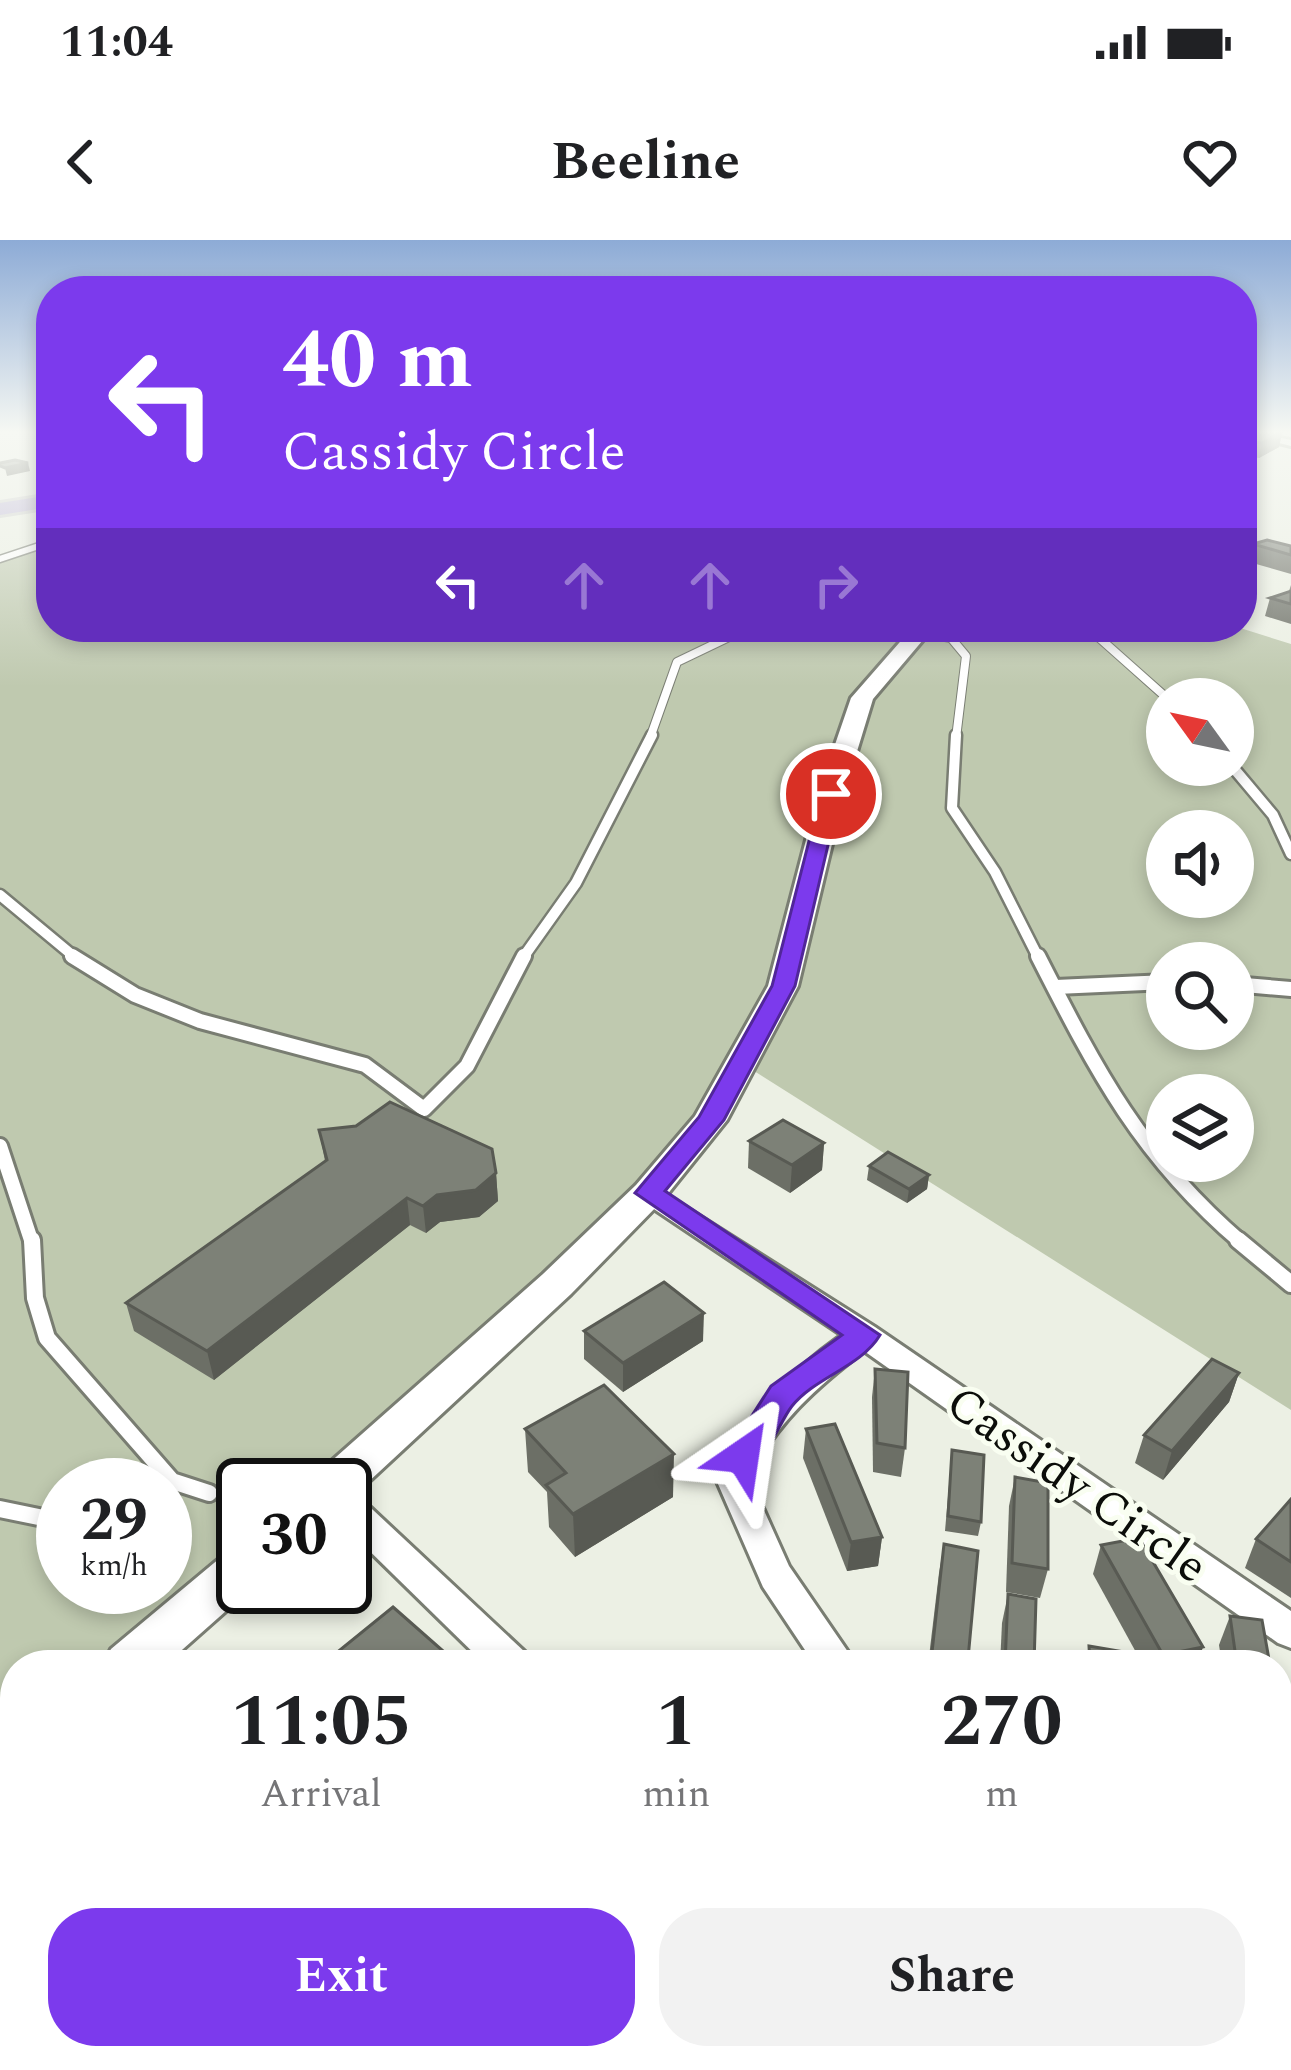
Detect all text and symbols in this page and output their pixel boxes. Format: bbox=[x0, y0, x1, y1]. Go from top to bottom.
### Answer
text: 11:04 bbox=[60, 8, 173, 77]
text: Beeline bbox=[551, 121, 740, 203]
icon: back bbox=[48, 129, 114, 195]
icon: heart bbox=[1177, 129, 1243, 195]
text: 40 m bbox=[282, 297, 473, 425]
icon: left bbox=[84, 324, 240, 480]
text: Cassidy Circle bbox=[282, 412, 626, 494]
icon: left bbox=[425, 552, 491, 618]
icon: ahead bbox=[551, 552, 617, 618]
icon: ahead bbox=[677, 552, 743, 618]
icon: right bbox=[803, 552, 869, 618]
north arrow bbox=[1146, 678, 1254, 786]
map controls bbox=[1146, 678, 1254, 1182]
pin bbox=[780, 743, 882, 845]
icon: arrive bbox=[798, 761, 864, 827]
button: sound bbox=[1146, 810, 1254, 918]
button: search bbox=[1146, 942, 1254, 1050]
button: layers bbox=[1146, 1074, 1254, 1182]
street label: Cassidy Circle bbox=[931, 1368, 1223, 1603]
position arrow bbox=[680, 1393, 806, 1519]
speed limit sign: 30 bbox=[216, 1458, 372, 1614]
text: 29 bbox=[80, 1475, 148, 1567]
text: km/h bbox=[80, 1543, 148, 1589]
text: 11:05 bbox=[231, 1668, 412, 1777]
text: 1 bbox=[656, 1668, 697, 1777]
text: 270 bbox=[941, 1668, 1062, 1777]
text: Arrival bbox=[260, 1765, 382, 1824]
text: min bbox=[642, 1765, 710, 1824]
text: m bbox=[985, 1765, 1018, 1824]
button: Exit bbox=[48, 1908, 635, 2046]
button: Share bbox=[659, 1908, 1245, 2046]

